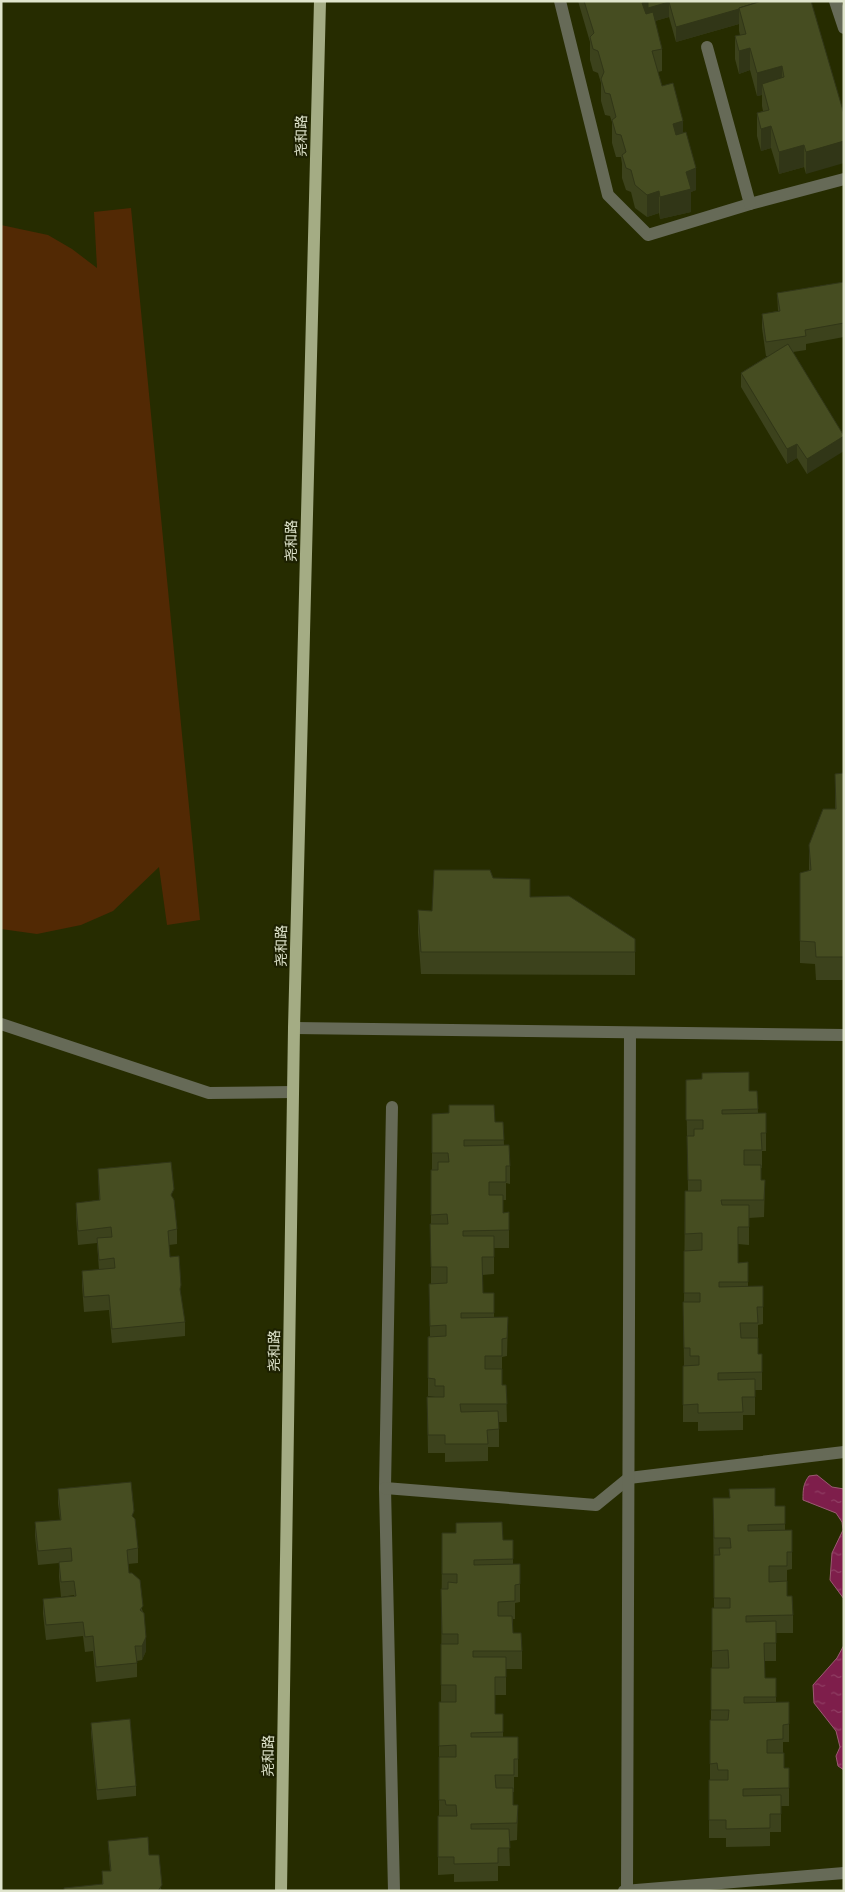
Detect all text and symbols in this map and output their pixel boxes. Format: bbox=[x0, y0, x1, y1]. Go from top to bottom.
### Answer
street label: 尧和路 bbox=[291, 115, 310, 157]
street label: 尧和路 bbox=[281, 520, 300, 562]
street label: 尧和路 bbox=[271, 925, 290, 967]
street label: 尧和路 bbox=[264, 1330, 283, 1372]
street label: 尧和路 bbox=[258, 1735, 277, 1777]

